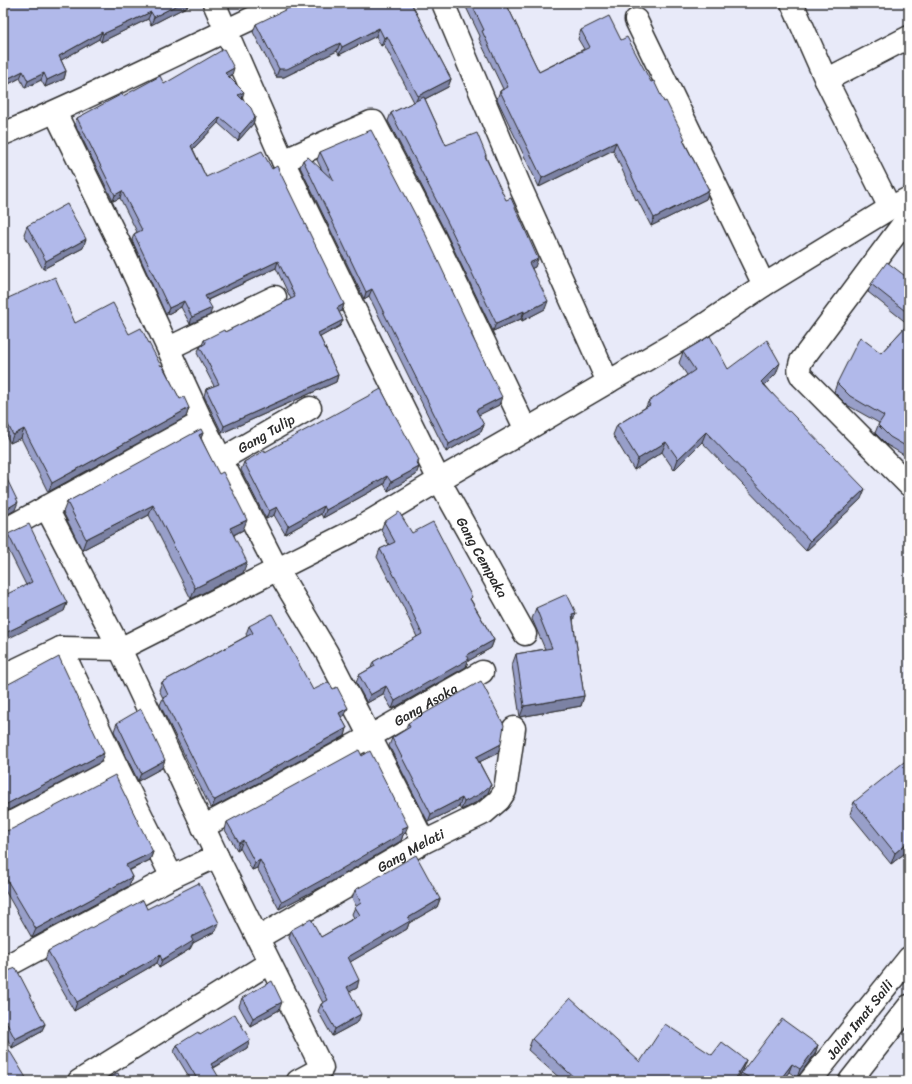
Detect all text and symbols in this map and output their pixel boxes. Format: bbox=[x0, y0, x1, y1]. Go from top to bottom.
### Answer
street label: Gang Tulip bbox=[233, 407, 300, 460]
street label: Gang Cempaka bbox=[449, 512, 515, 602]
street label: Gang Asoka bbox=[389, 676, 462, 733]
street label: Gang Melati bbox=[372, 821, 450, 879]
street label: Jalan Imat Saili bbox=[819, 973, 900, 1066]

